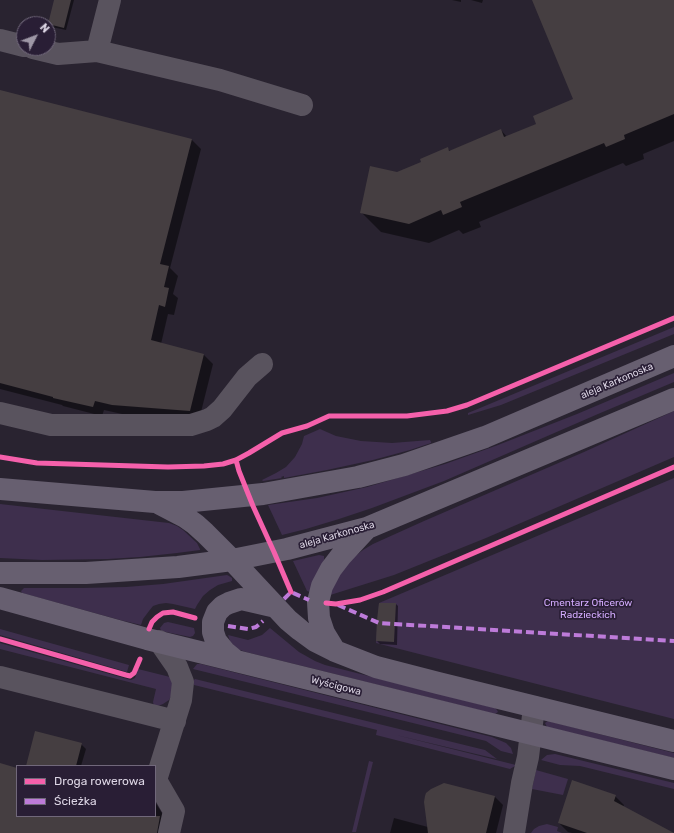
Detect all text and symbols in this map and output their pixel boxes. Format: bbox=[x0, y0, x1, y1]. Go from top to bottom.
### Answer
north arrow bbox=[16, 16, 56, 56]
text: N bbox=[37, 21, 52, 36]
street label: aleja Karkonoska bbox=[579, 360, 655, 402]
street label: aleja Karkonoska bbox=[298, 519, 376, 551]
park label: Cmentarz Oficerów Radzieckich bbox=[544, 597, 632, 620]
street label: Wyścigowa bbox=[310, 674, 362, 698]
legend bbox=[16, 765, 156, 817]
text: Droga rowerowa bbox=[54, 774, 145, 788]
text: Ścieżka bbox=[54, 794, 97, 808]

